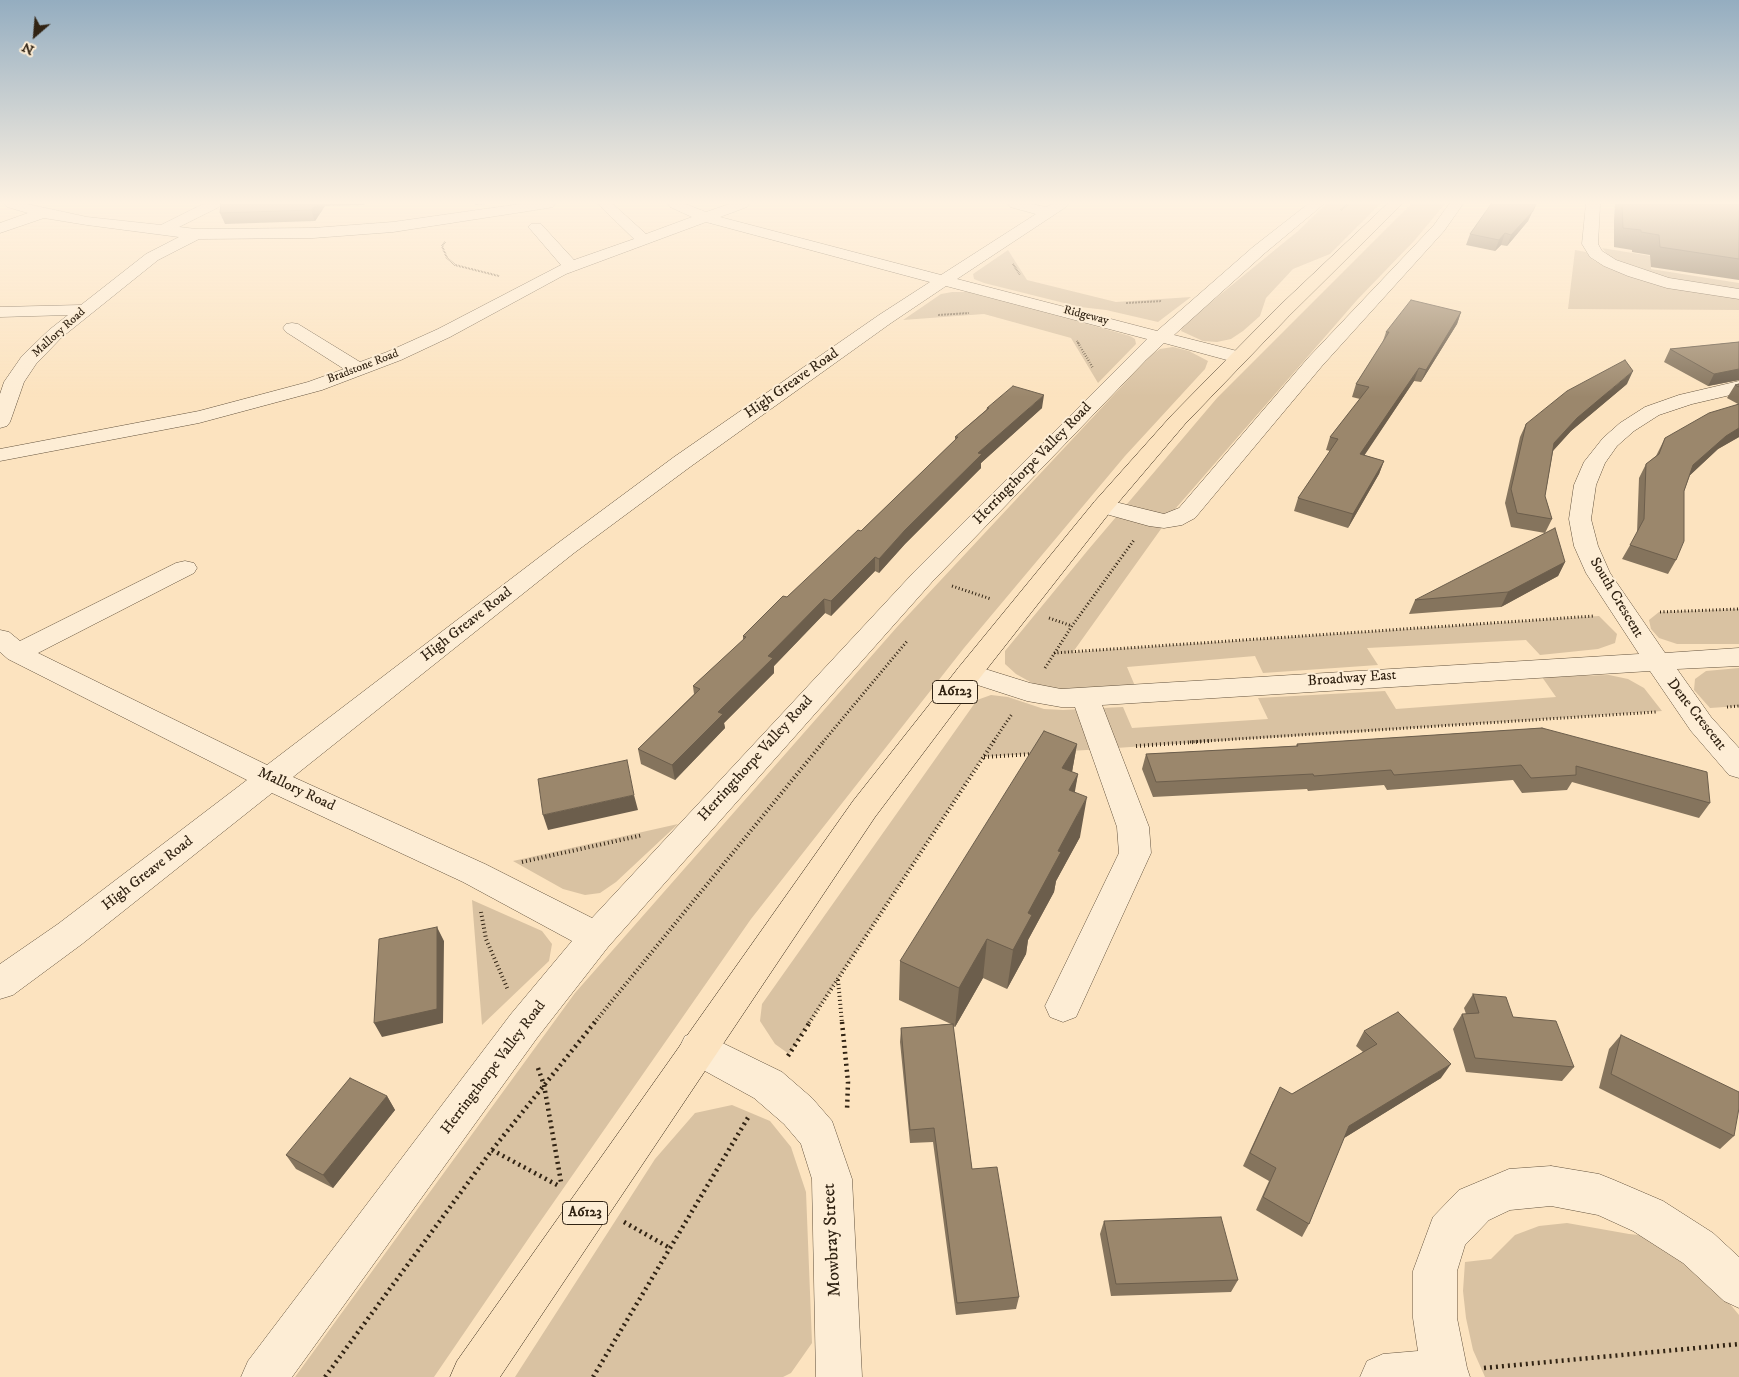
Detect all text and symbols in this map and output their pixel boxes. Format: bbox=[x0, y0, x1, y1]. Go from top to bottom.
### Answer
north arrow bbox=[10, 10, 60, 60]
text: N bbox=[19, 38, 37, 59]
street label: Ridgeway bbox=[1062, 303, 1110, 329]
street label: Mallory Road bbox=[29, 305, 89, 361]
street label: High Greave Road bbox=[742, 345, 842, 423]
street label: Bradstone Road bbox=[325, 347, 401, 387]
street label: Herringthorpe Valley Road bbox=[970, 399, 1096, 529]
street label: South Crescent bbox=[1585, 555, 1647, 641]
street label: High Greave Road bbox=[418, 584, 516, 666]
street label: Broadway East bbox=[1307, 667, 1397, 691]
street label: Dene Crescent bbox=[1662, 675, 1730, 755]
road number: A6123 bbox=[932, 680, 978, 704]
street label: Herringthorpe Valley Road bbox=[695, 693, 817, 825]
street label: Mallory Road bbox=[254, 764, 338, 816]
street label: High Greave Road bbox=[99, 833, 197, 915]
street label: Herringthorpe Valley Road bbox=[438, 998, 550, 1138]
street label: Mowbray Street bbox=[819, 1183, 847, 1297]
road number: A6123 bbox=[562, 1202, 608, 1224]

